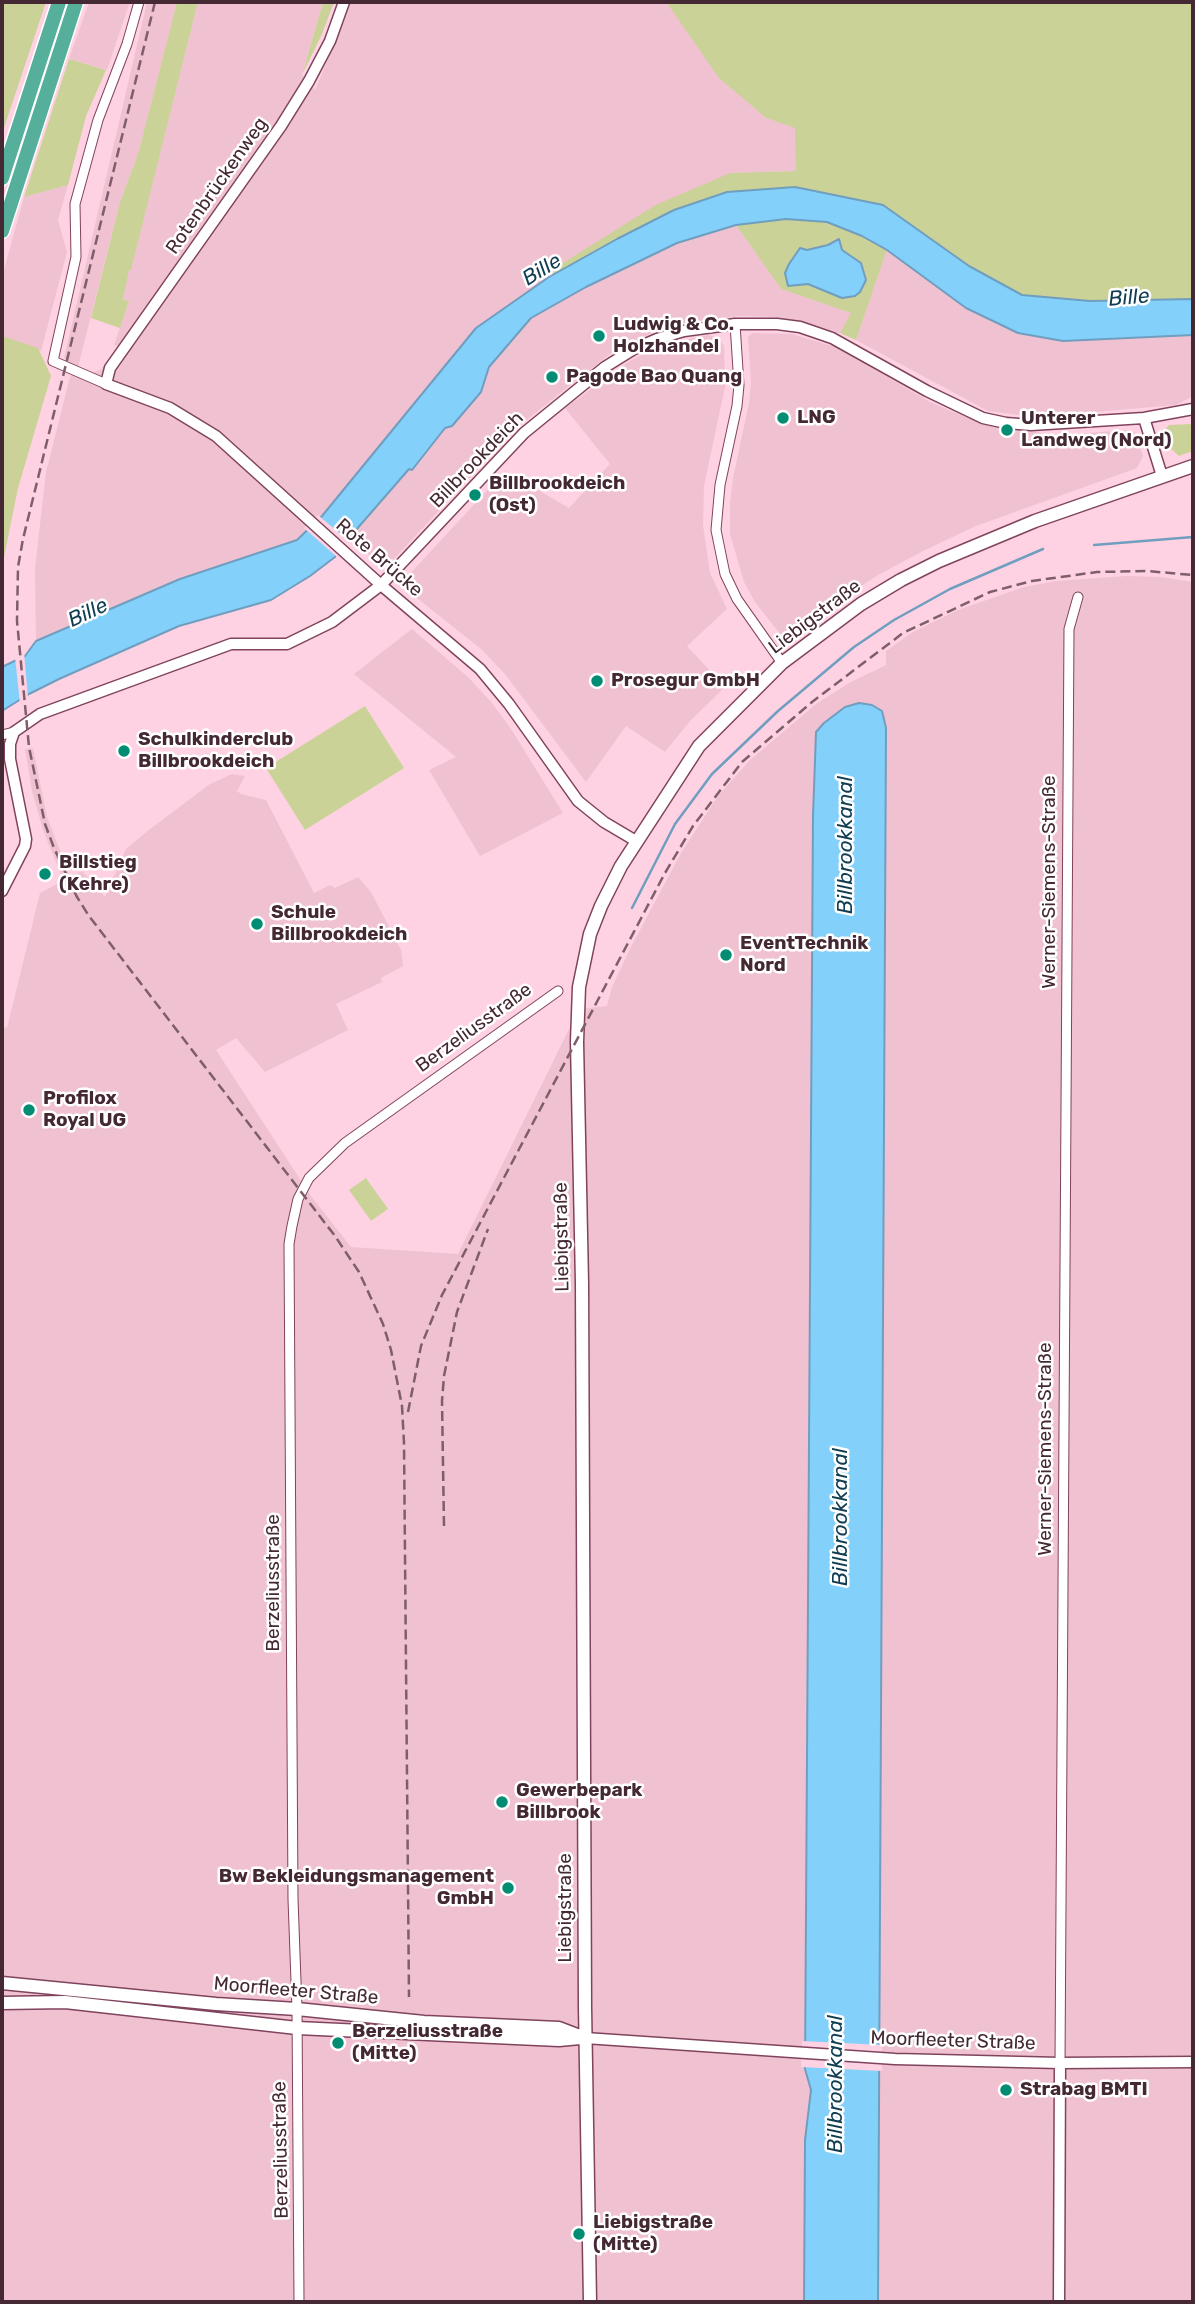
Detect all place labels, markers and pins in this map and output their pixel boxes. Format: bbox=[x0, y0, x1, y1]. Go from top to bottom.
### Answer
place label: Ludwig & Co. Holzhandel bbox=[613, 314, 734, 358]
marker: Ludwig & Co. Holzhandel bbox=[591, 328, 607, 344]
place label: Pagode Bao Quang bbox=[566, 366, 742, 388]
marker: Pagode Bao Quang bbox=[544, 369, 560, 385]
place label: LNG bbox=[797, 407, 836, 429]
place label: Unterer Landweg (Nord) bbox=[1021, 408, 1172, 452]
marker: LNG bbox=[775, 410, 791, 426]
marker: Unterer Landweg (Nord) bbox=[999, 422, 1015, 438]
place label: Billbrookdeich (Ost) bbox=[489, 473, 625, 517]
marker: Billbrookdeich (Ost) bbox=[467, 487, 483, 503]
place label: Prosegur GmbH bbox=[611, 670, 760, 692]
marker: Prosegur GmbH bbox=[589, 673, 605, 689]
place label: Schulkinderclub Billbrookdeich bbox=[138, 729, 293, 773]
marker: Schulkinderclub Billbrookdeich bbox=[116, 743, 132, 759]
place label: Billstieg (Kehre) bbox=[59, 852, 137, 896]
marker: Billstieg (Kehre) bbox=[37, 866, 53, 882]
place label: Schule Billbrookdeich bbox=[271, 902, 407, 946]
marker: Schule Billbrookdeich bbox=[249, 916, 265, 932]
place label: EventTechnik Nord bbox=[740, 933, 868, 977]
marker: EventTechnik Nord bbox=[718, 947, 734, 963]
place label: Profilox Royal UG bbox=[43, 1088, 126, 1132]
marker: Profilox Royal UG bbox=[21, 1102, 37, 1118]
place label: Gewerbepark Billbrook bbox=[516, 1780, 642, 1824]
marker: Gewerbepark Billbrook bbox=[494, 1794, 510, 1810]
place label: Bw Bekleidungsmanagement GmbH bbox=[219, 1866, 494, 1910]
marker: Bw Bekleidungsmanagement GmbH bbox=[500, 1880, 516, 1896]
place label: Berzeliusstraße (Mitte) bbox=[352, 2021, 503, 2065]
marker: Berzeliusstraße (Mitte) bbox=[330, 2035, 346, 2051]
place label: Strabag BMTI bbox=[1020, 2079, 1148, 2101]
marker: Strabag BMTI bbox=[998, 2082, 1014, 2098]
place label: Liebigstraße (Mitte) bbox=[593, 2212, 713, 2256]
marker: Liebigstraße (Mitte) bbox=[571, 2226, 587, 2242]

